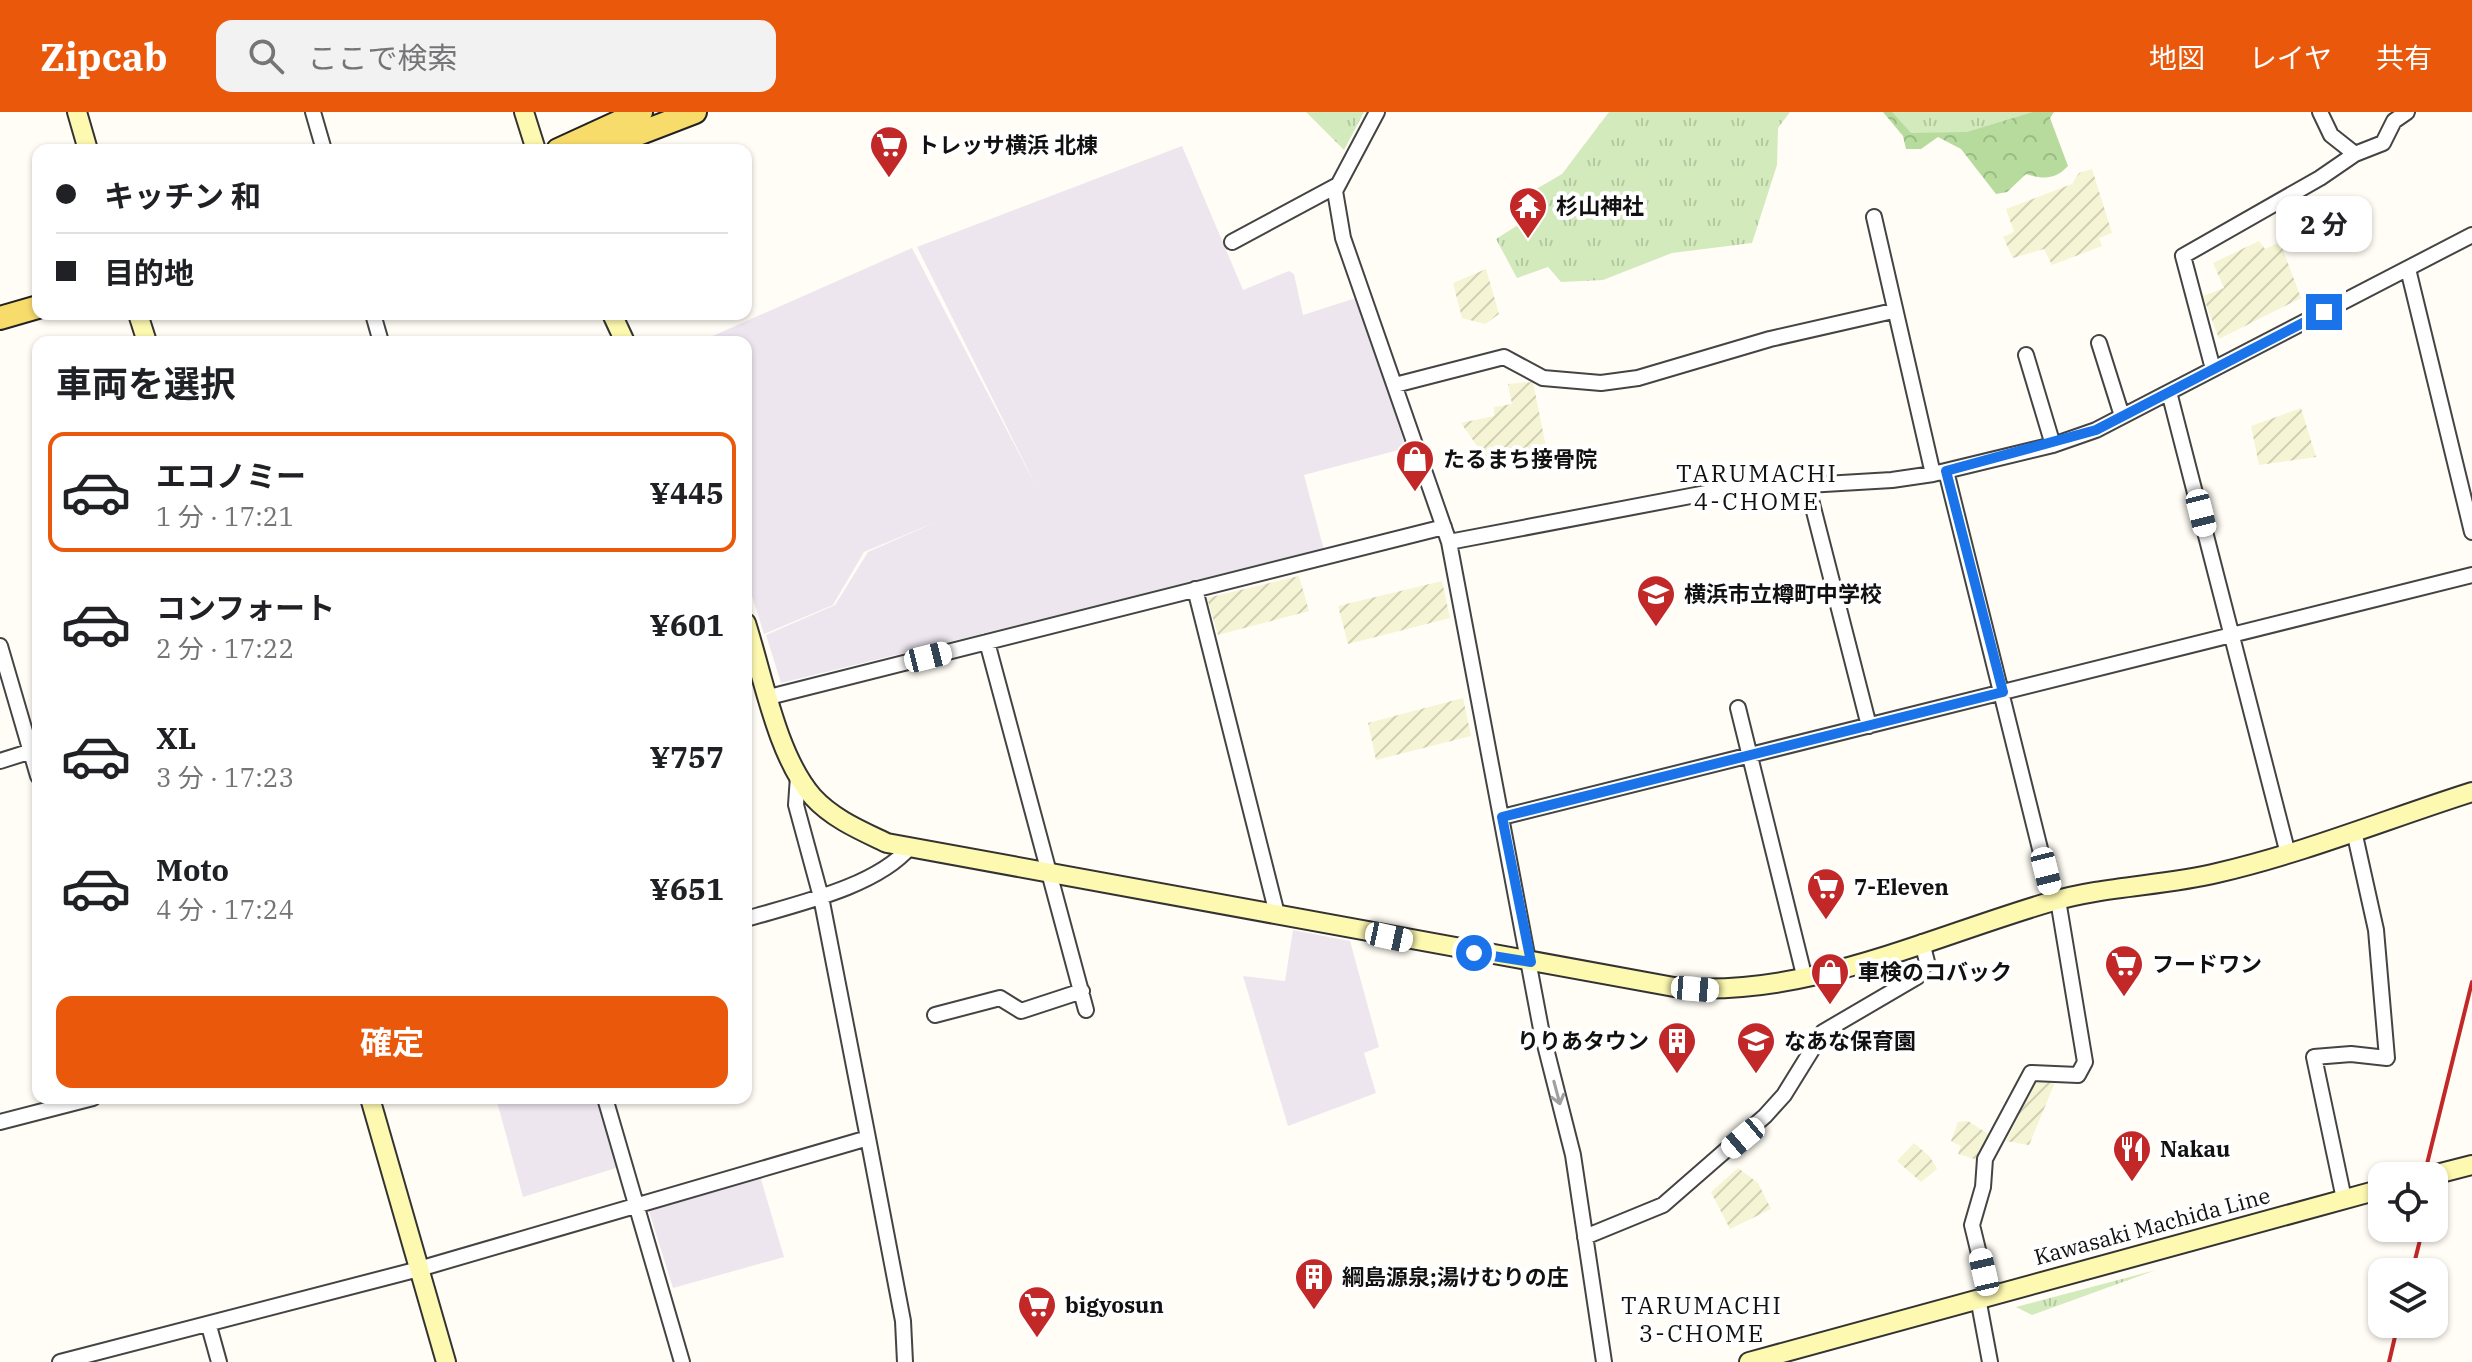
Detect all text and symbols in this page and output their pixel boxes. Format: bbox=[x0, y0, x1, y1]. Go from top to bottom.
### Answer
search box bbox=[216, 20, 776, 92]
text: Zipcab bbox=[40, 32, 168, 81]
icon: search bbox=[244, 34, 288, 78]
text: ここで検索 bbox=[308, 38, 458, 77]
text: 地図 bbox=[2149, 39, 2205, 76]
text: レイヤ bbox=[2249, 39, 2332, 76]
text: 共有 bbox=[2376, 39, 2432, 76]
supermarket icon: トレッサ横浜 北棟 bbox=[868, 124, 910, 179]
place label: トレッサ横浜 北棟 bbox=[917, 130, 1098, 159]
text: キッチン 和 bbox=[104, 176, 261, 215]
temple icon: 杉山神社 bbox=[1507, 185, 1549, 240]
place label: 杉山神社 bbox=[1556, 191, 1644, 220]
callout: 2 分 bbox=[2276, 196, 2372, 252]
text: 2 分 bbox=[2300, 207, 2348, 241]
text: 目的地 bbox=[104, 253, 194, 292]
route end bbox=[2306, 294, 2342, 330]
text: 車両を選択 bbox=[56, 360, 236, 407]
shop icon: たるまち接骨院 bbox=[1394, 438, 1436, 493]
place label: たるまち接骨院 bbox=[1443, 444, 1597, 473]
icon: car bbox=[60, 456, 132, 528]
text: エコノミー bbox=[156, 456, 306, 495]
district label: TARUMACHI 4-CHOME bbox=[1676, 457, 1838, 517]
text: ¥445 bbox=[650, 473, 724, 512]
car bbox=[2184, 487, 2218, 539]
text: 1 分 · 17:21 bbox=[156, 499, 294, 533]
school or university icon: 横浜市立樽町中学校 bbox=[1635, 573, 1677, 628]
place label: 横浜市立樽町中学校 bbox=[1684, 579, 1882, 608]
icon: car bbox=[60, 588, 132, 660]
text: コンフォート bbox=[156, 588, 335, 627]
text: ¥601 bbox=[650, 605, 724, 644]
text: 2 分 · 17:22 bbox=[156, 631, 294, 665]
car bbox=[902, 640, 954, 674]
text: XL bbox=[156, 718, 196, 757]
icon: car bbox=[60, 720, 132, 792]
text: ¥757 bbox=[650, 737, 724, 776]
text: 3 分 · 17:23 bbox=[156, 760, 294, 794]
car bbox=[2029, 845, 2063, 897]
text: Moto bbox=[156, 850, 229, 889]
icon: car bbox=[60, 852, 132, 924]
supermarket icon: 7-Eleven bbox=[1805, 866, 1847, 921]
text: ¥651 bbox=[650, 869, 724, 908]
place label: 7-Eleven bbox=[1854, 872, 1949, 901]
text: 4 分 · 17:24 bbox=[156, 892, 294, 926]
car bbox=[1363, 920, 1415, 954]
route start bbox=[1456, 935, 1492, 971]
supermarket icon: フードワン bbox=[2103, 943, 2145, 998]
place label: フードワン bbox=[2152, 949, 2262, 978]
shop icon: 車検のコバック bbox=[1809, 951, 1851, 1006]
place label: 車検のコバック bbox=[1858, 957, 2012, 986]
car bbox=[1670, 975, 1720, 1003]
button: 確定 bbox=[56, 996, 728, 1088]
building icon: りりあタウン bbox=[1656, 1020, 1698, 1075]
school or university icon: なあな保育園 bbox=[1735, 1020, 1777, 1075]
place label: りりあタウン bbox=[1517, 1026, 1649, 1055]
place label: なあな保育園 bbox=[1784, 1026, 1916, 1055]
one-way arrow bbox=[1551, 1080, 1566, 1106]
car bbox=[1717, 1113, 1769, 1163]
restaurant icon: Nakau bbox=[2111, 1128, 2153, 1183]
place label: Nakau bbox=[2160, 1134, 2230, 1163]
map controls bbox=[2368, 1162, 2448, 1338]
button: locate bbox=[2368, 1162, 2448, 1242]
street label: Kawasaki Machida Line bbox=[2031, 1180, 2273, 1271]
car bbox=[1967, 1246, 2001, 1298]
building icon: 綱島源泉;湯けむりの庄 bbox=[1293, 1256, 1335, 1311]
button: layers bbox=[2368, 1258, 2448, 1338]
place label: 綱島源泉;湯けむりの庄 bbox=[1342, 1262, 1569, 1291]
supermarket icon: bigyosun bbox=[1016, 1284, 1058, 1339]
district label: TARUMACHI 3-CHOME bbox=[1621, 1289, 1783, 1349]
place label: bigyosun bbox=[1065, 1290, 1164, 1319]

